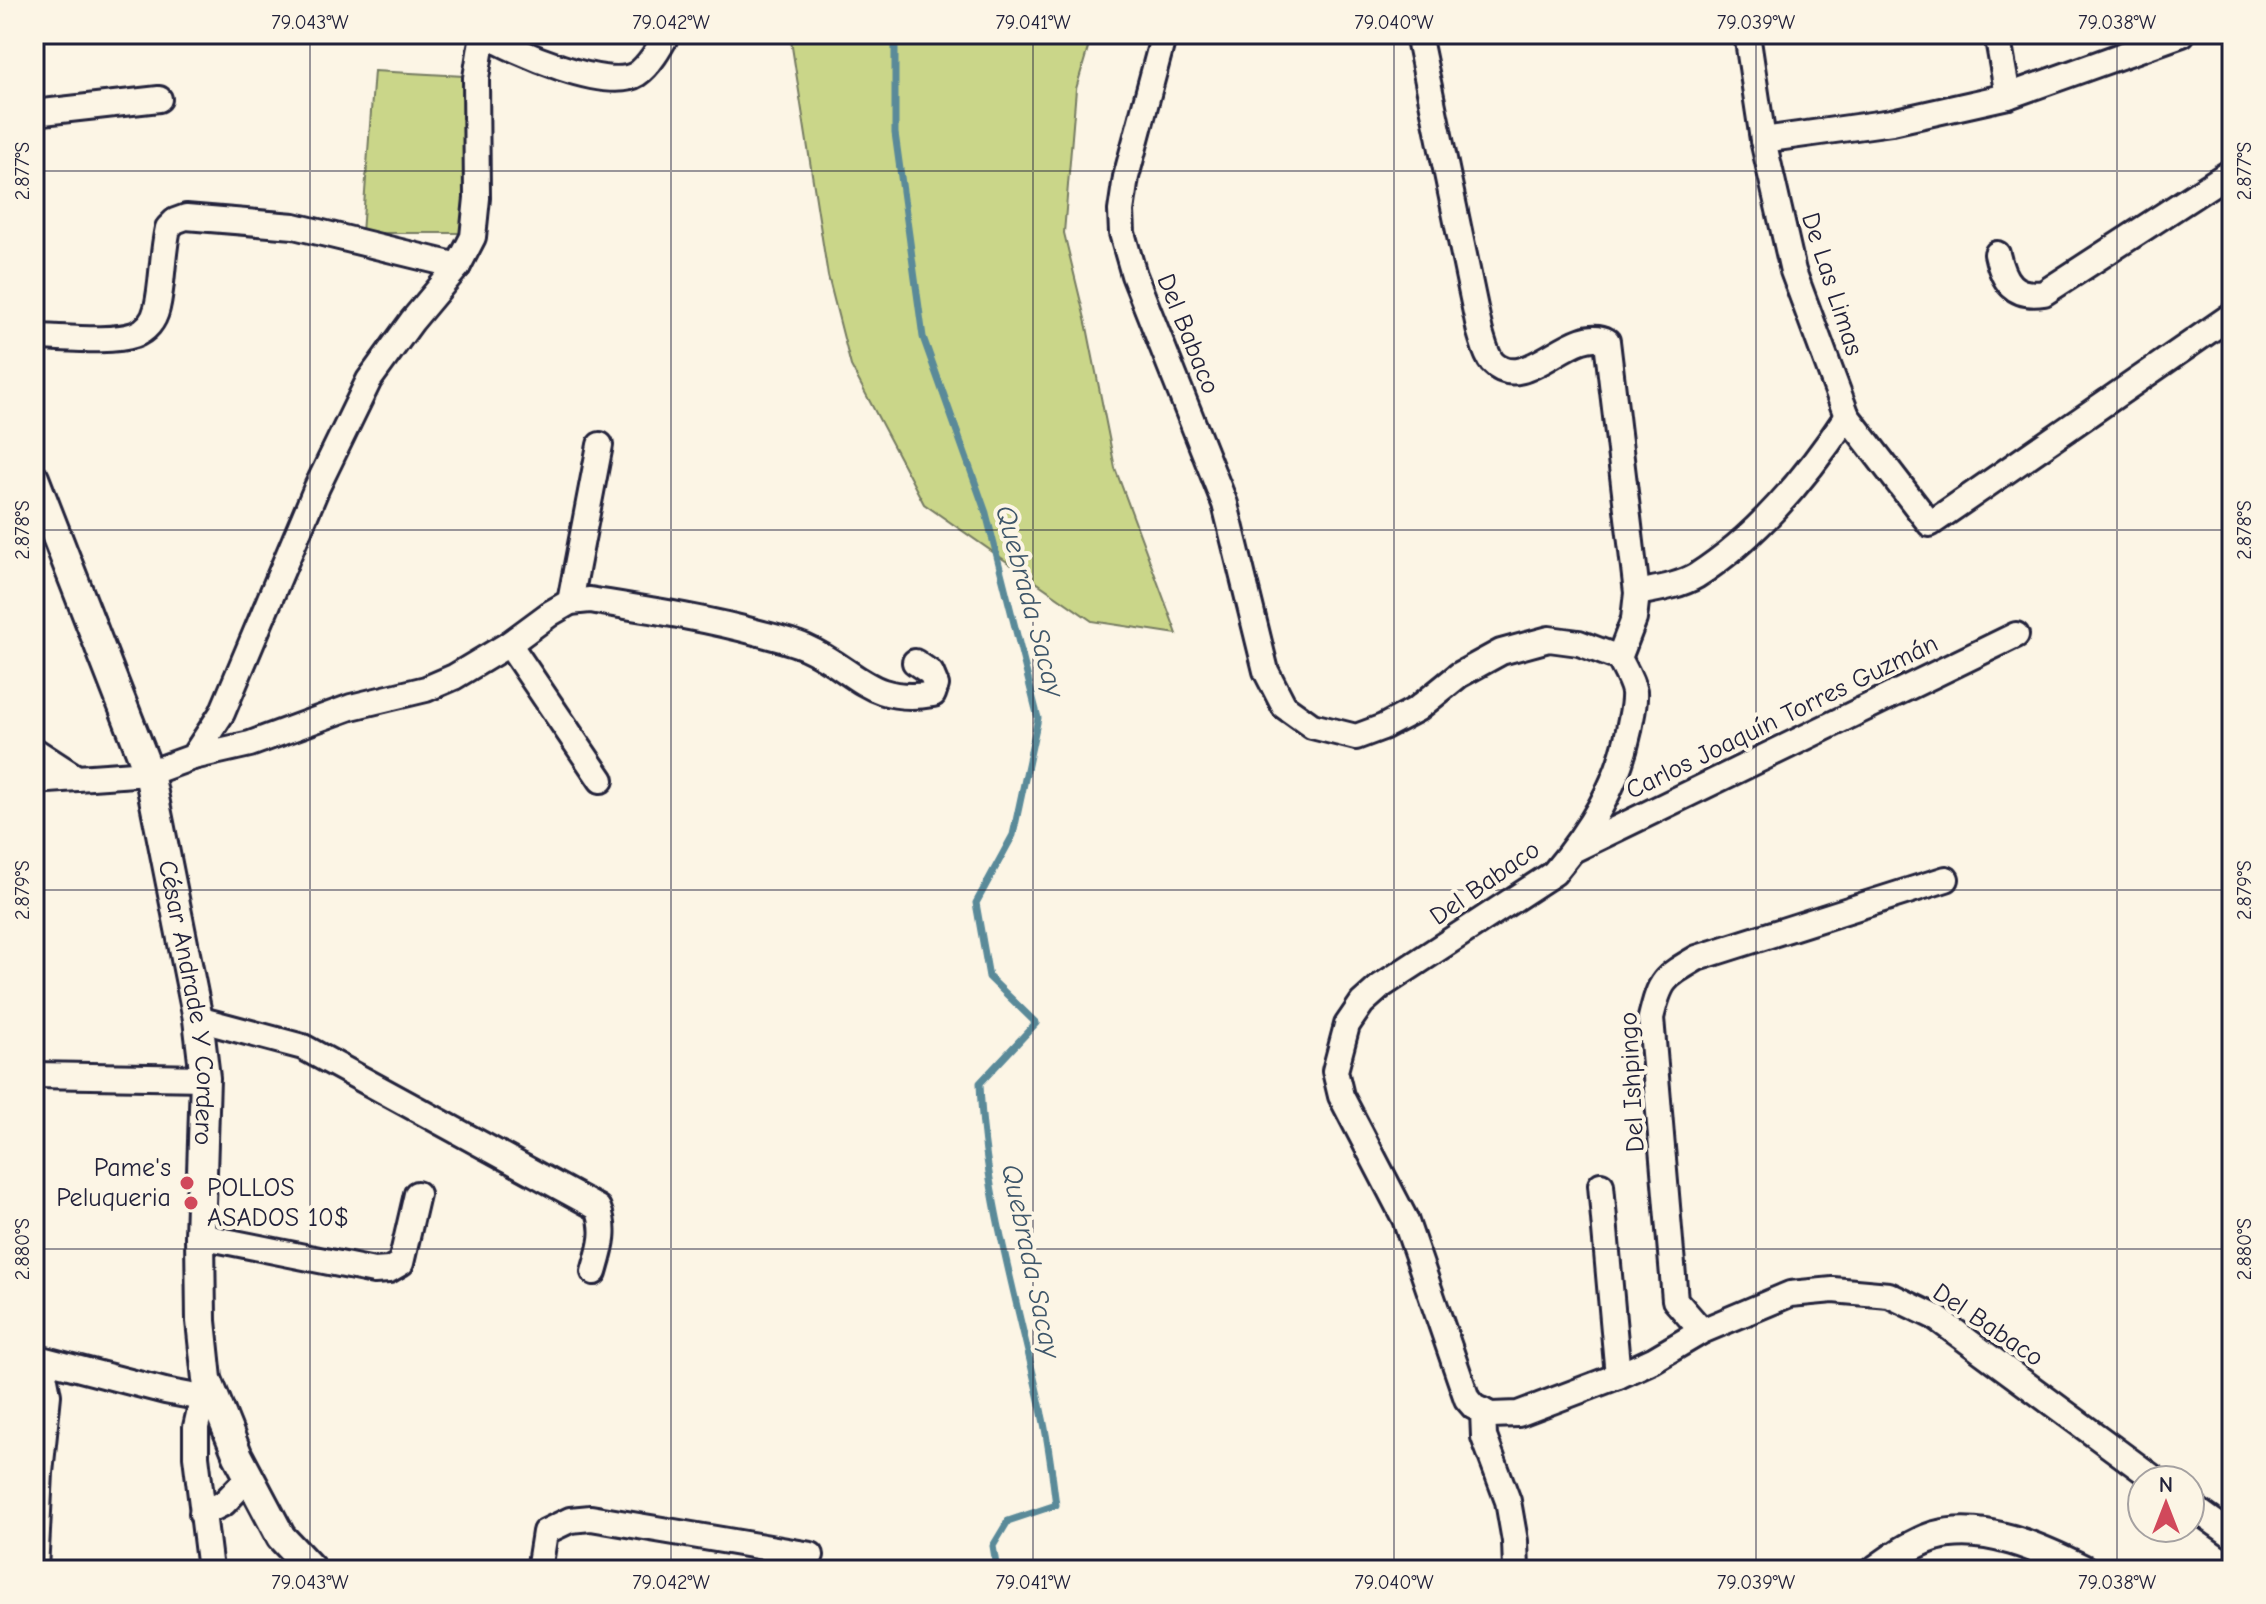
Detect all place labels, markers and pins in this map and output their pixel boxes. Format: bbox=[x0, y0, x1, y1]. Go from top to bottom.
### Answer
place label: Pame's Peluqueria bbox=[56, 1153, 171, 1213]
place label: POLLOS ASADOS 10$ bbox=[207, 1173, 349, 1233]
marker: Pame's Peluqueria bbox=[178, 1174, 196, 1192]
marker: POLLOS ASADOS 10$ bbox=[182, 1194, 200, 1212]

